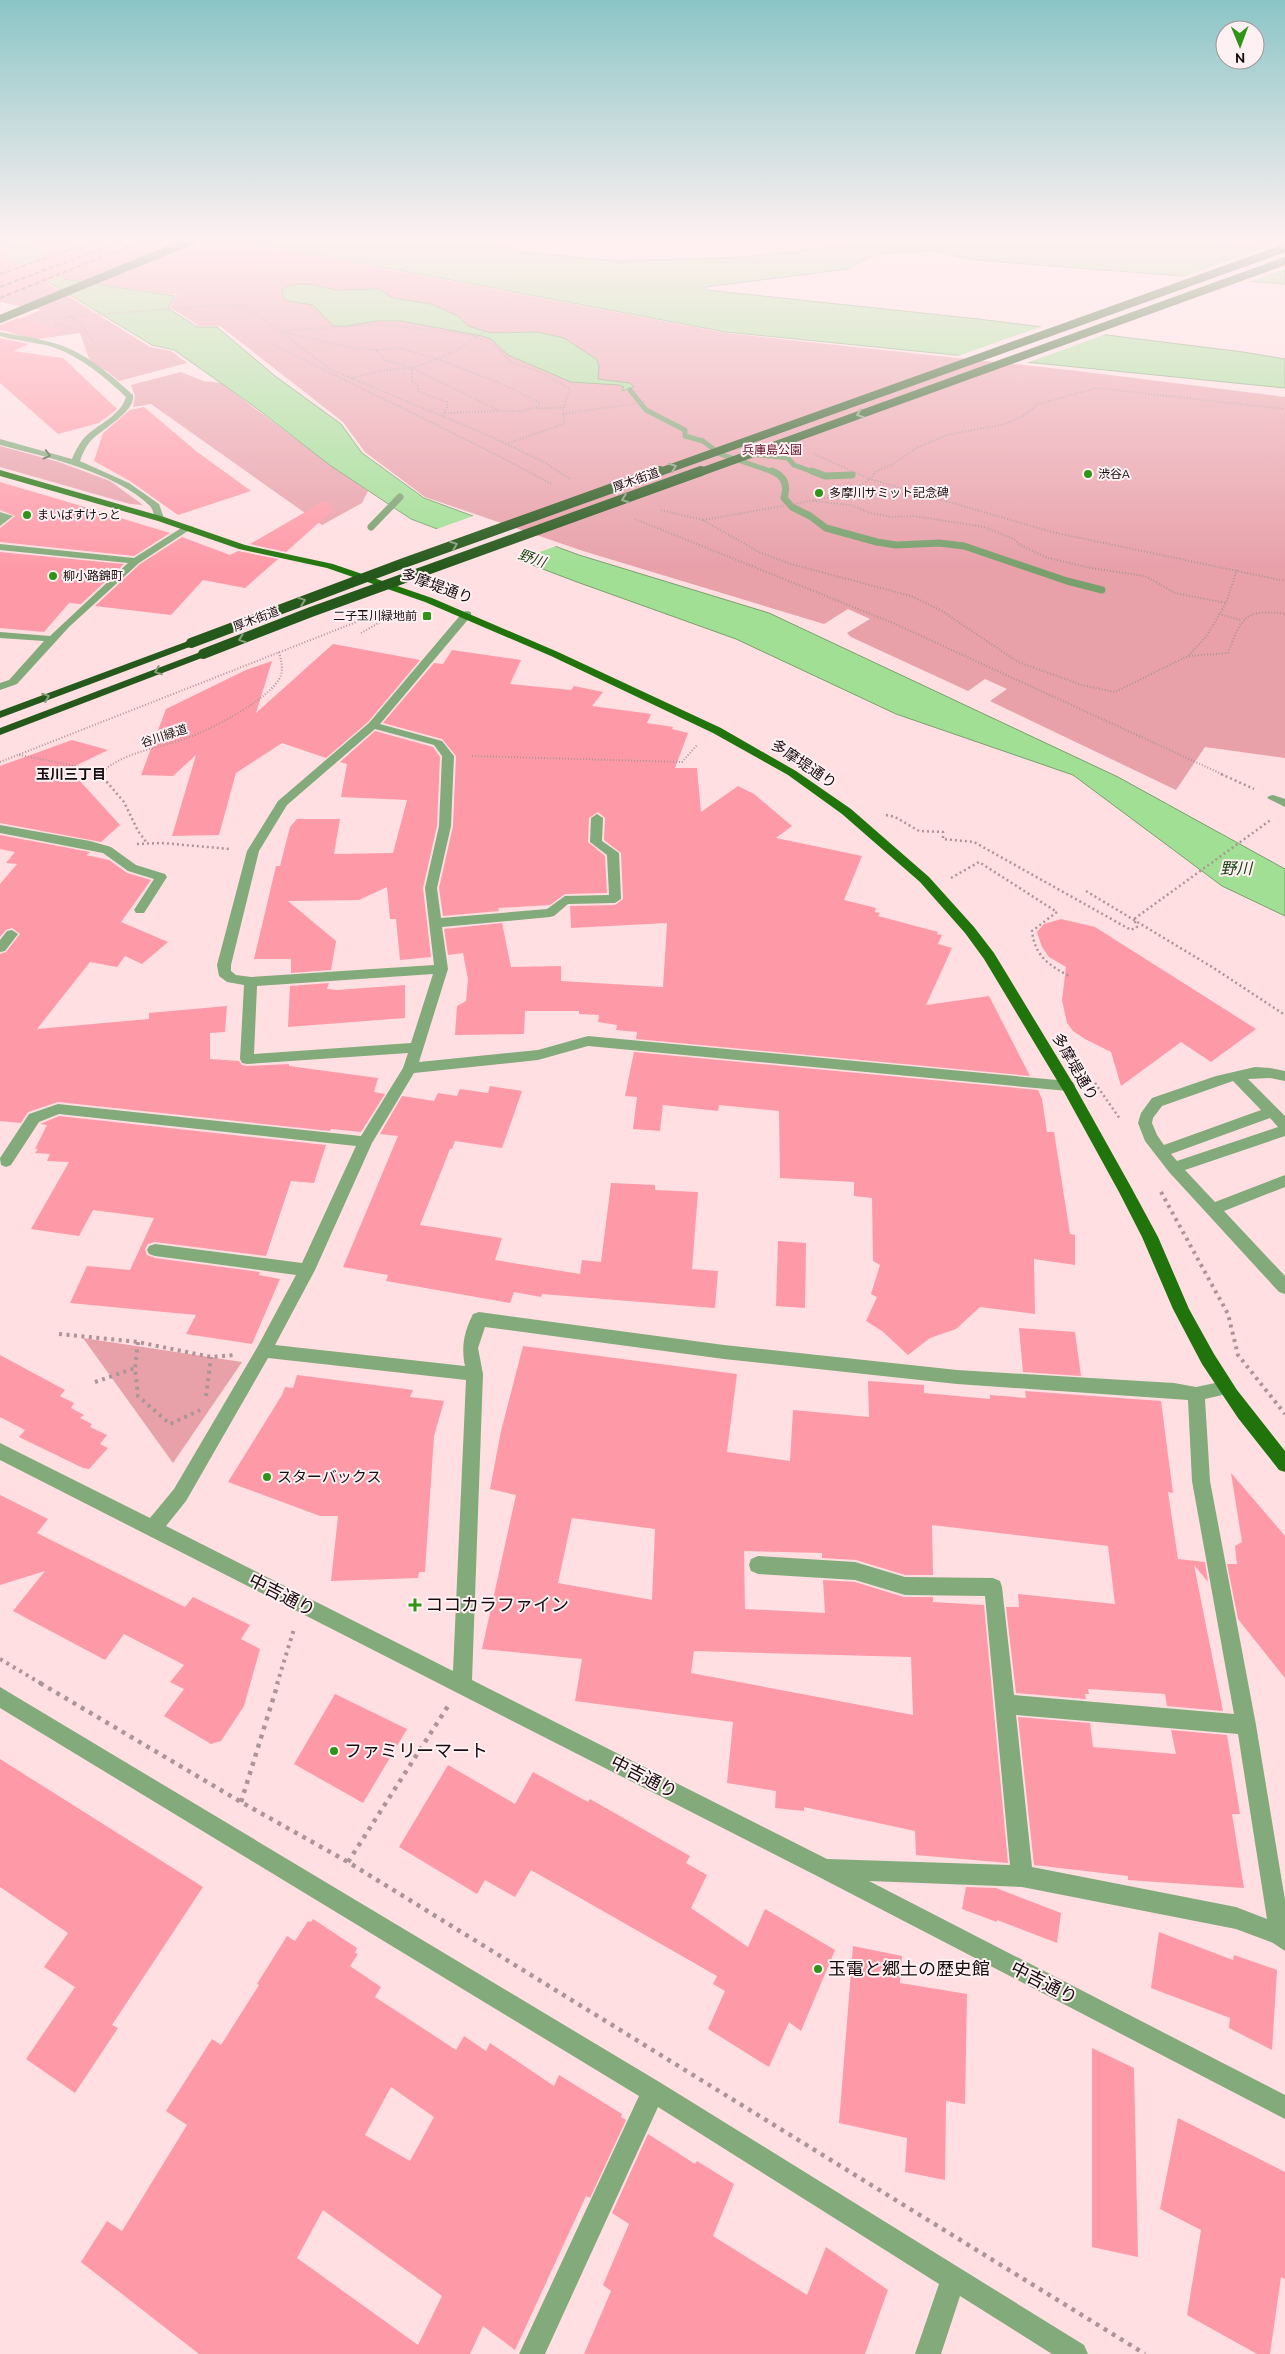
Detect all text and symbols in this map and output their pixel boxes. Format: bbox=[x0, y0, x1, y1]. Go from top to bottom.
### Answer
north arrow bbox=[1215, 20, 1265, 70]
text: N bbox=[1235, 50, 1246, 66]
one-way arrow bbox=[857, 408, 865, 418]
park label: 兵庫島公園 bbox=[742, 443, 802, 456]
one-way arrow bbox=[43, 449, 52, 460]
one-way arrow bbox=[668, 463, 677, 473]
street label: 厚木街道 bbox=[611, 465, 661, 494]
place label: 渋谷A bbox=[1098, 467, 1130, 480]
marker: 渋谷A bbox=[1082, 468, 1094, 480]
place label: 多摩川サミット記念碑 bbox=[829, 486, 949, 499]
marker: 多摩川サミット記念碑 bbox=[813, 487, 825, 499]
one-way arrow bbox=[621, 493, 630, 503]
place label: まいばすけっと bbox=[37, 508, 121, 521]
marker: まいばすけっと bbox=[21, 509, 33, 521]
one-way arrow bbox=[449, 541, 458, 551]
water label: 野川 bbox=[516, 546, 550, 571]
street label: 多摩堤通り bbox=[399, 565, 475, 606]
place label: 柳小路錦町 bbox=[63, 569, 123, 582]
marker: 柳小路錦町 bbox=[47, 570, 59, 582]
one-way arrow bbox=[297, 597, 306, 607]
street label: 厚木街道 bbox=[231, 604, 281, 633]
place label: 二子玉川緑地前 bbox=[333, 609, 417, 622]
marker: 二子玉川緑地前 bbox=[421, 610, 433, 622]
one-way arrow bbox=[239, 633, 247, 643]
one-way arrow bbox=[154, 665, 163, 675]
one-way arrow bbox=[41, 693, 49, 703]
street label: 谷川緑道 bbox=[139, 722, 189, 749]
street label: 多摩堤通り bbox=[768, 736, 840, 792]
district label: 玉川三丁目 bbox=[36, 766, 106, 782]
water label: 野川 bbox=[1220, 859, 1254, 877]
street label: 多摩堤通り bbox=[1049, 1030, 1102, 1103]
place label: スターバックス bbox=[277, 1468, 381, 1485]
marker: スターバックス bbox=[261, 1471, 273, 1483]
street label: 中吉通り bbox=[246, 1569, 319, 1619]
place label: ココカラファイン bbox=[425, 1594, 569, 1614]
marker: ココカラファイン bbox=[409, 1599, 421, 1611]
place label: ファミリーマート bbox=[344, 1740, 488, 1760]
marker: ファミリーマート bbox=[328, 1745, 340, 1757]
street label: 中吉通り bbox=[608, 1751, 681, 1801]
street label: 中吉通り bbox=[1008, 1957, 1081, 2007]
place label: 玉電と郷土の歴史館 bbox=[828, 1958, 990, 1978]
marker: 玉電と郷土の歴史館 bbox=[812, 1963, 824, 1975]

